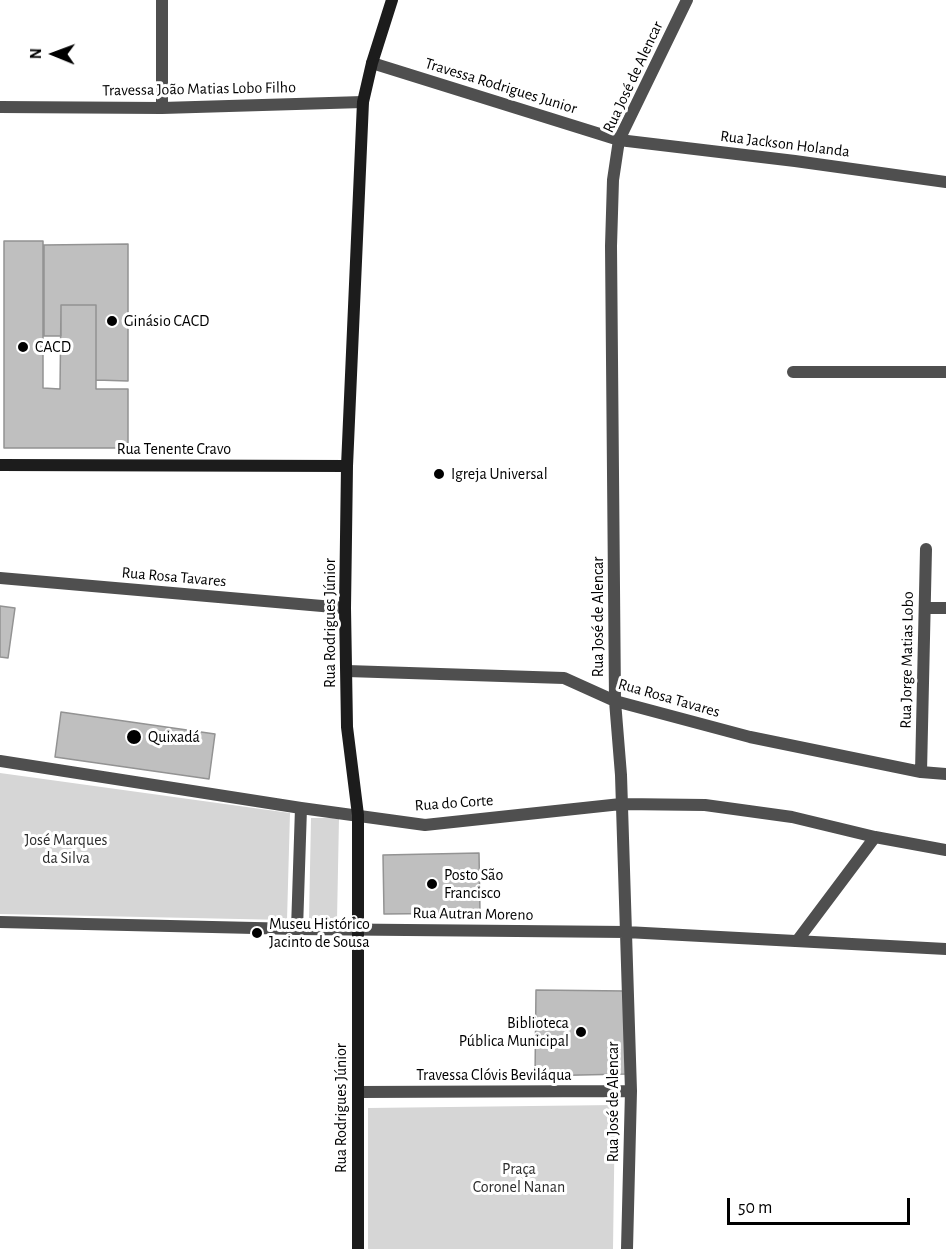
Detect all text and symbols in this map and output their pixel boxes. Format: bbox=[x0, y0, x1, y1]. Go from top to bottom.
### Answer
street label: Rua José de Alencar bbox=[599, 18, 667, 136]
north arrow bbox=[24, 24, 84, 84]
text: N bbox=[28, 48, 44, 59]
street label: Travessa Rodrigues Junior bbox=[423, 54, 579, 118]
street label: Travessa João Matias Lobo Filho bbox=[102, 78, 296, 100]
street label: Rua Jackson Holanda bbox=[719, 127, 851, 161]
place label: Ginásio CACD bbox=[124, 311, 209, 331]
marker: Ginásio CACD bbox=[105, 314, 119, 328]
place label: CACD bbox=[35, 337, 71, 357]
marker: CACD bbox=[16, 340, 30, 354]
street label: Rua Tenente Cravo bbox=[117, 439, 231, 459]
place label: Igreja Universal bbox=[451, 464, 548, 484]
marker: Igreja Universal bbox=[432, 467, 446, 481]
street label: Rua José de Alencar bbox=[588, 557, 608, 677]
street label: Rua Rodrigues Júnior bbox=[320, 558, 340, 688]
street label: Rua Rosa Tavares bbox=[121, 563, 227, 591]
street label: Rua Jorge Matias Lobo bbox=[896, 591, 918, 729]
street label: Rua Rosa Tavares bbox=[616, 674, 722, 722]
place label: Quixadá bbox=[148, 727, 200, 747]
marker: Quixadá bbox=[125, 728, 143, 746]
street label: Rua do Corte bbox=[414, 791, 494, 815]
park label: José Marques da Silva bbox=[25, 830, 107, 868]
place label: Posto São Francisco bbox=[444, 865, 503, 903]
marker: Posto São Francisco bbox=[425, 877, 439, 891]
street label: Rua Autran Moreno bbox=[412, 903, 534, 925]
place label: Museu Histórico Jacinto de Sousa bbox=[269, 914, 370, 952]
marker: Museu Histórico Jacinto de Sousa bbox=[250, 926, 264, 940]
place label: Biblioteca Pública Municipal bbox=[459, 1013, 569, 1051]
marker: Biblioteca Pública Municipal bbox=[574, 1025, 588, 1039]
street label: Rua José de Alencar bbox=[603, 1042, 623, 1162]
street label: Rua Rodrigues Júnior bbox=[331, 1043, 351, 1173]
street label: Travessa Clóvis Beviláqua bbox=[416, 1065, 572, 1085]
park label: Praça Coronel Nanan bbox=[473, 1159, 565, 1197]
scale bar bbox=[730, 1186, 913, 1224]
text: 50 m bbox=[738, 1199, 772, 1217]

